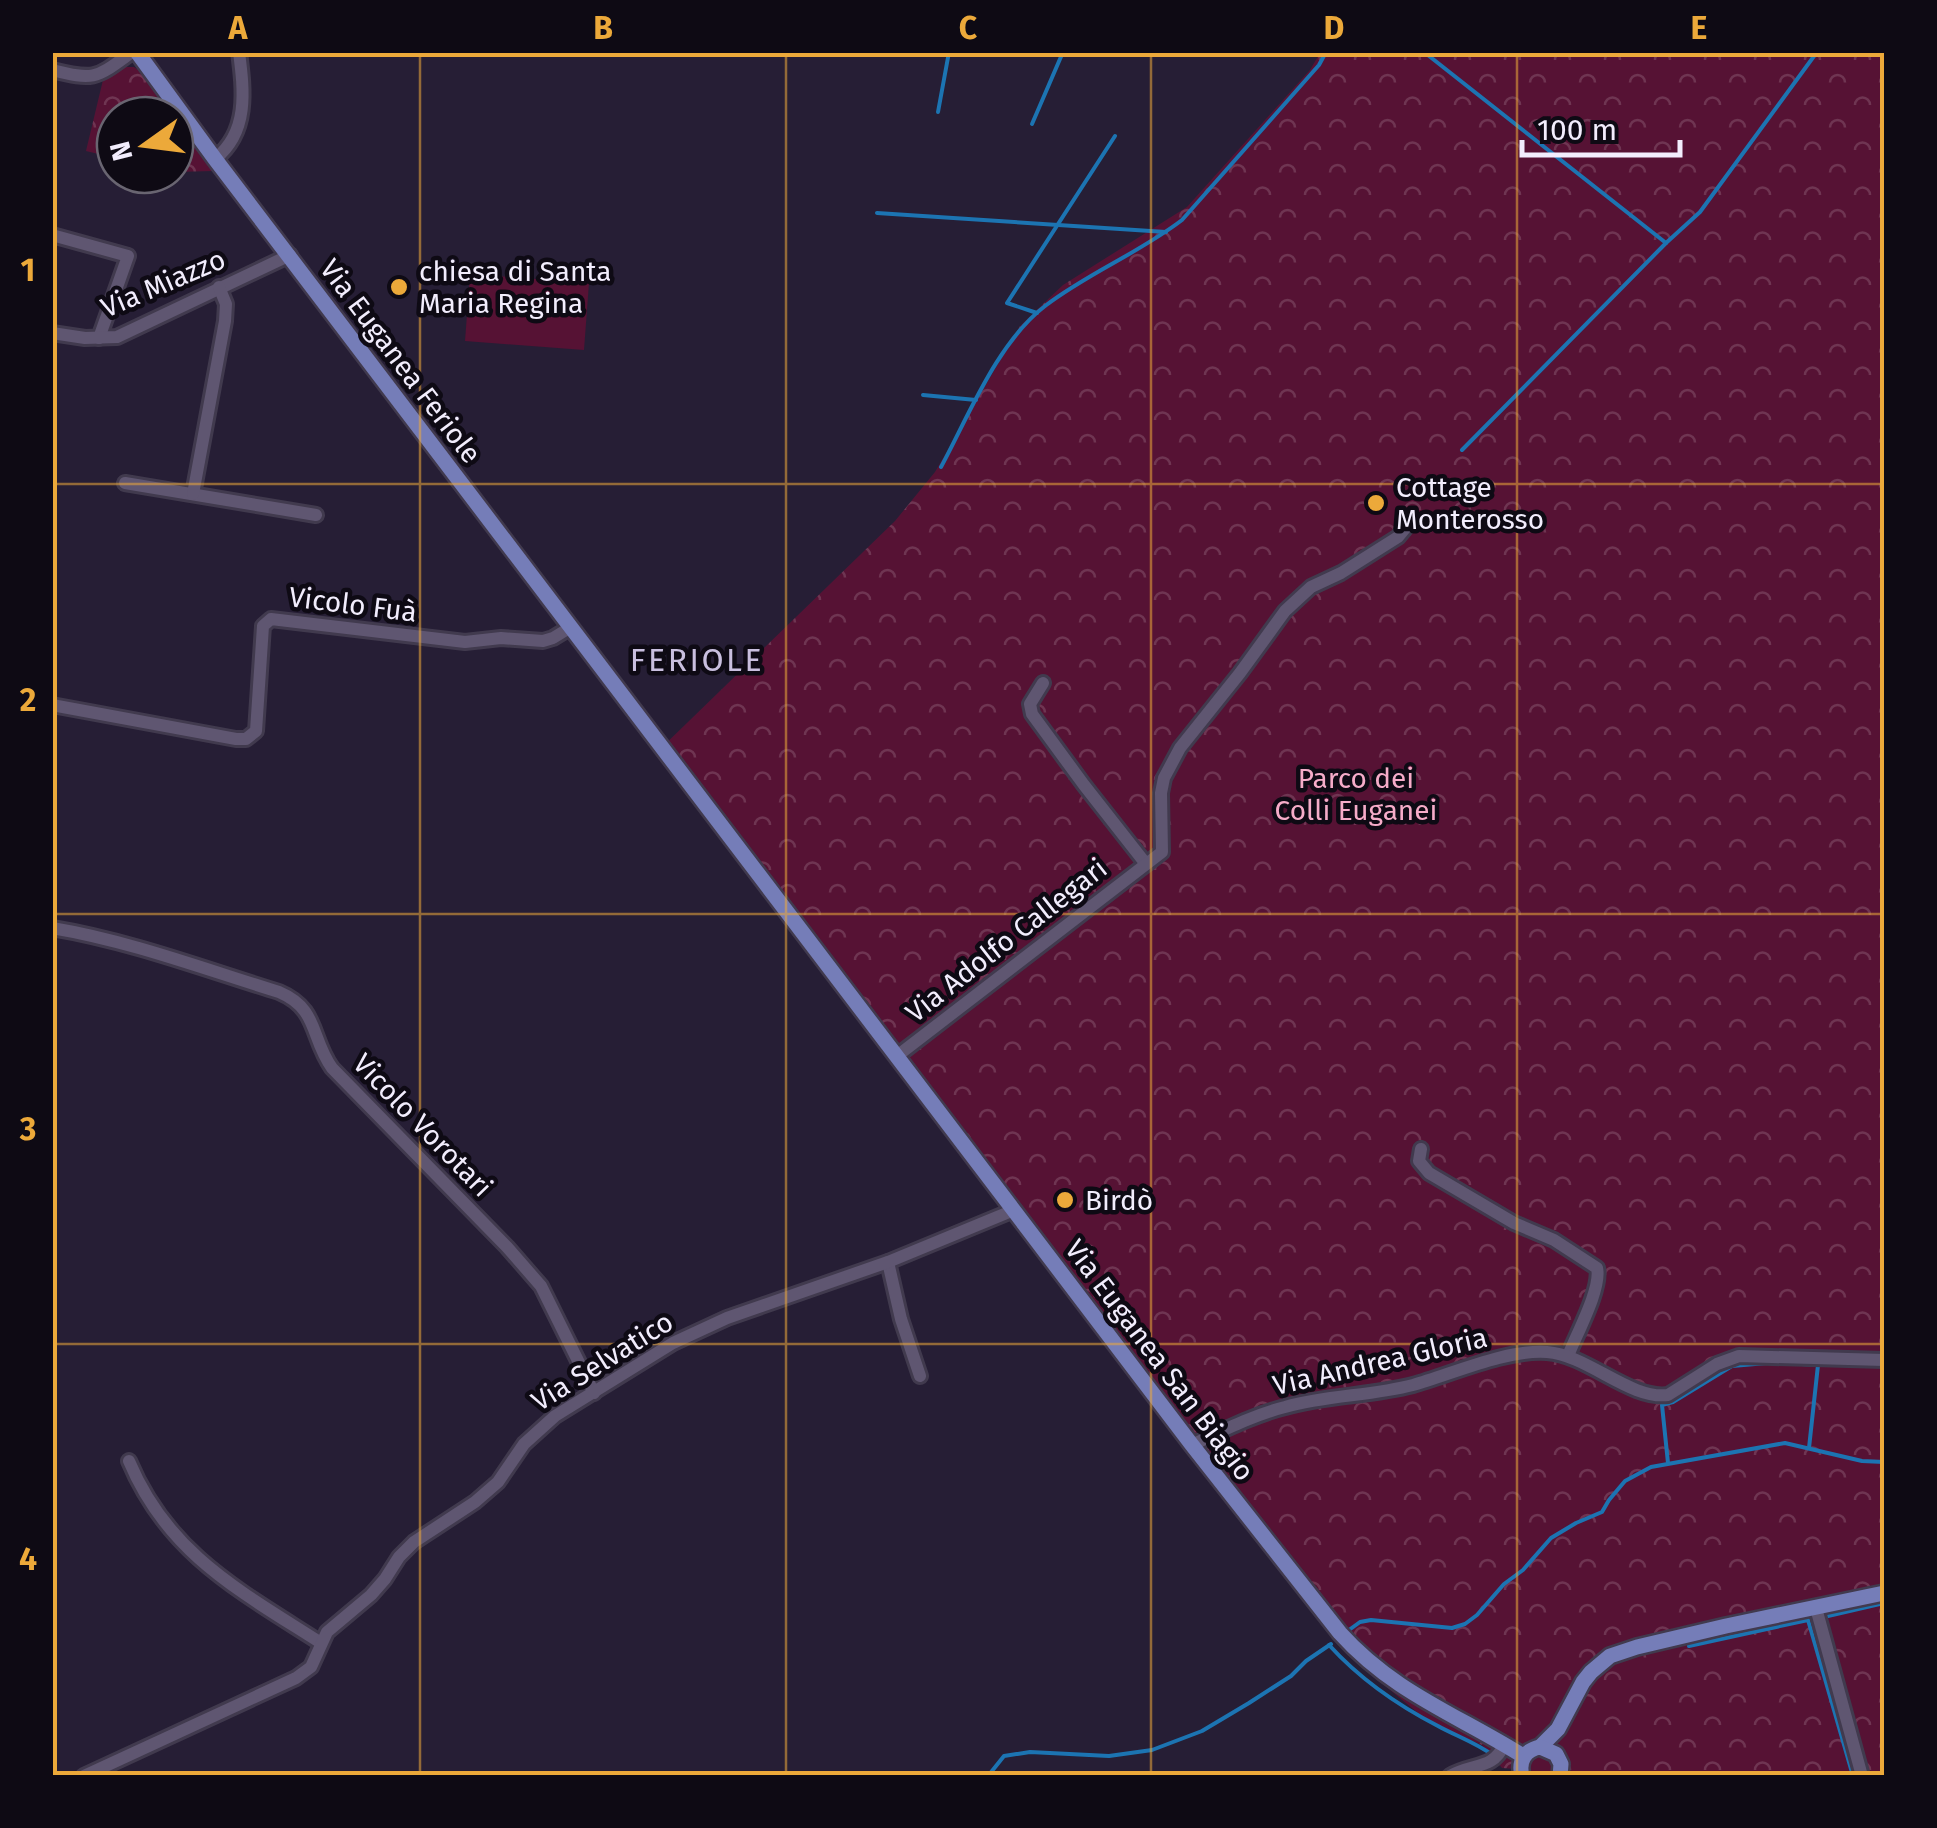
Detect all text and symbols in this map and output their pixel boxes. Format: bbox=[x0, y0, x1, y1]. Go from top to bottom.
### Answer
text: A bbox=[228, 9, 249, 47]
text: B bbox=[593, 9, 613, 47]
text: C bbox=[959, 9, 978, 47]
text: D bbox=[1324, 9, 1344, 47]
text: E bbox=[1691, 9, 1707, 47]
north arrow bbox=[95, 95, 195, 195]
scale bar bbox=[1522, 95, 1680, 157]
text: 100 m bbox=[1537, 112, 1617, 148]
text: N bbox=[103, 138, 139, 164]
street label: Via Miazzo bbox=[96, 243, 230, 324]
text: 1 bbox=[21, 251, 35, 289]
street label: Via Euganea Feriole bbox=[313, 253, 488, 470]
place label: chiesa di Santa Maria Regina bbox=[419, 255, 612, 320]
marker: chiesa di Santa Maria Regina bbox=[388, 276, 410, 298]
place label: Cottage Monterosso bbox=[1396, 471, 1544, 536]
marker: Cottage Monterosso bbox=[1365, 492, 1387, 514]
street label: Vicolo Fuà bbox=[287, 580, 419, 629]
district label: FERIOLE bbox=[630, 641, 764, 679]
text: 2 bbox=[20, 681, 36, 719]
park label: Parco dei Colli Euganei bbox=[1275, 762, 1437, 827]
street label: Via Adolfo Callegari bbox=[899, 852, 1113, 1029]
street label: Vicolo Vorotari bbox=[346, 1047, 499, 1204]
text: 3 bbox=[19, 1110, 36, 1148]
place label: Birdò bbox=[1085, 1184, 1153, 1217]
marker: Birdò bbox=[1054, 1189, 1076, 1211]
street label: Via Euganea San Biagio bbox=[1058, 1233, 1261, 1487]
street label: Via Selvatico bbox=[526, 1305, 679, 1418]
street label: Via Andrea Gloria bbox=[1270, 1321, 1490, 1402]
text: 4 bbox=[19, 1540, 37, 1578]

